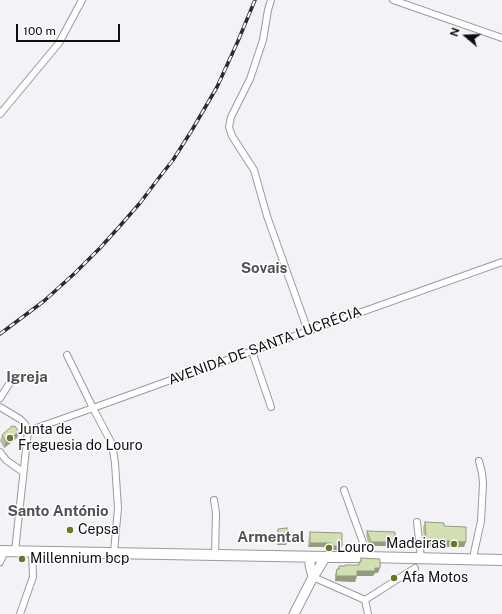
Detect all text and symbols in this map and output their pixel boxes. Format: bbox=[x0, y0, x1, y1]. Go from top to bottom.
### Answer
scale bar bbox=[18, 16, 122, 42]
north arrow bbox=[446, 16, 486, 56]
text: 100 m bbox=[23, 24, 56, 38]
text: N bbox=[448, 26, 462, 38]
district label: Sovais bbox=[241, 259, 287, 277]
street label: AVENIDA DE SANTA LUCRÉCIA bbox=[166, 303, 364, 389]
district label: Igreja bbox=[6, 368, 48, 386]
place label: Junta de Freguesia do Louro bbox=[18, 422, 143, 454]
marker: Junta de Freguesia do Louro bbox=[5, 433, 15, 443]
district label: Santo António bbox=[7, 502, 109, 520]
place label: Cepsa bbox=[78, 522, 119, 538]
marker: Cepsa bbox=[65, 525, 75, 535]
district label: Armental bbox=[237, 528, 305, 546]
place label: Madeiras bbox=[386, 536, 446, 552]
marker: Madeiras bbox=[449, 539, 459, 549]
place label: Louro bbox=[337, 540, 374, 556]
marker: Louro bbox=[324, 543, 334, 553]
place label: Millennium bcp bbox=[30, 551, 129, 567]
marker: Millennium bcp bbox=[17, 554, 27, 564]
place label: Afa Motos bbox=[402, 570, 468, 586]
marker: Afa Motos bbox=[389, 573, 399, 583]

